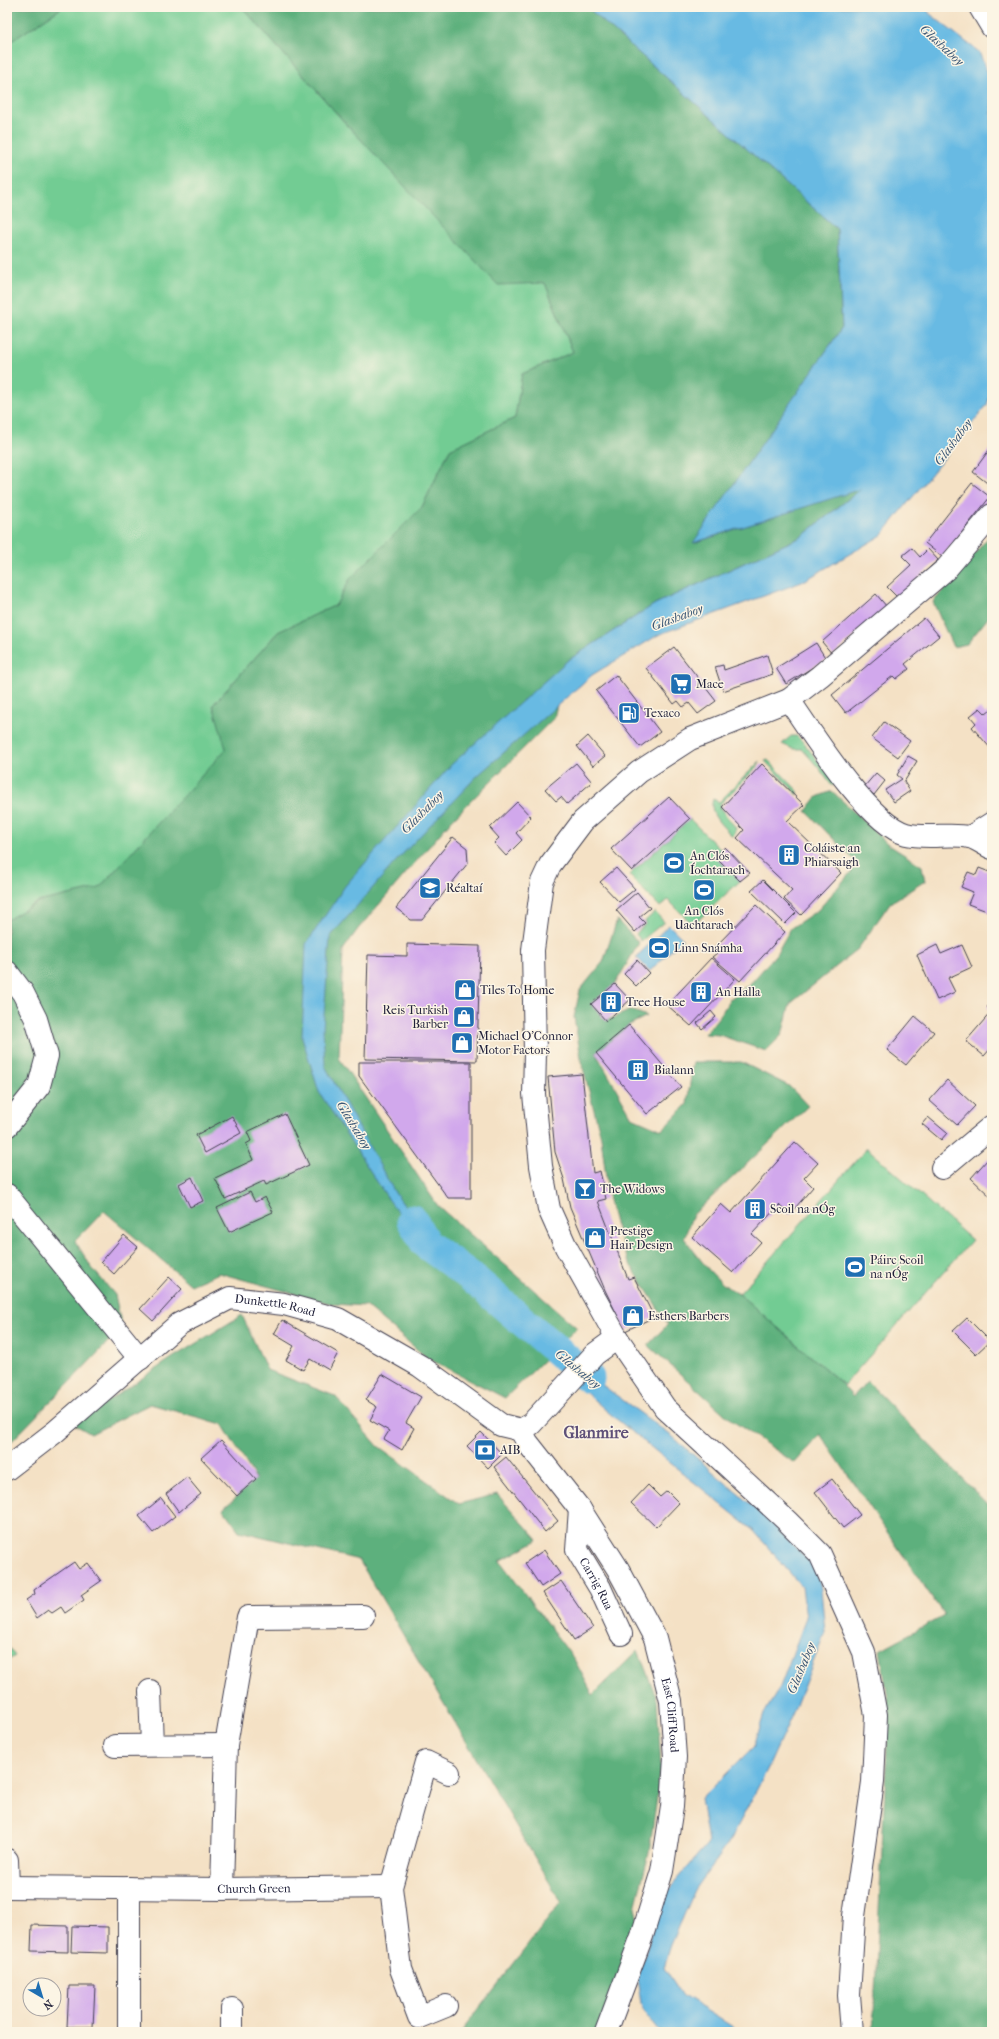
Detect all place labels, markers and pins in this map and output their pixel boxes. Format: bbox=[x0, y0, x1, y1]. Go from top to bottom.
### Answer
supermarket icon: Mace bbox=[668, 671, 694, 697]
place label: Mace bbox=[696, 677, 724, 691]
fuel station icon: Texaco bbox=[616, 700, 642, 726]
place label: Texaco bbox=[644, 706, 680, 720]
place label: Coláiste an Phiarsaigh bbox=[804, 841, 860, 869]
building icon: Coláiste an Phiarsaigh bbox=[776, 842, 802, 868]
place label: An Clós Íochtarach bbox=[689, 849, 745, 877]
sports icon: An Clós Íochtarach bbox=[661, 850, 687, 876]
school or university icon: Réaltaí bbox=[417, 875, 443, 901]
sports icon: An Clós Uachtarach bbox=[691, 877, 717, 903]
place label: Réaltaí bbox=[446, 881, 483, 895]
place label: An Clós Uachtarach bbox=[674, 904, 734, 932]
sports icon: Linn Snámha bbox=[646, 935, 672, 961]
place label: Linn Snámha bbox=[674, 941, 743, 955]
shop icon: Tiles To Home bbox=[452, 977, 478, 1003]
building icon: An Halla bbox=[688, 979, 714, 1005]
place label: Tiles To Home bbox=[480, 983, 555, 997]
place label: An Halla bbox=[715, 985, 761, 999]
building icon: Tree House bbox=[598, 989, 624, 1015]
place label: Tree House bbox=[626, 995, 685, 1009]
place label: Reis Turkish Barber bbox=[383, 1003, 449, 1031]
shop icon: Reis Turkish Barber bbox=[451, 1004, 477, 1030]
place label: Michael O'Connor Motor Factors bbox=[478, 1029, 574, 1057]
shop icon: Michael O'Connor Motor Factors bbox=[449, 1030, 475, 1056]
building icon: Bialann bbox=[625, 1057, 651, 1083]
place label: Bialann bbox=[654, 1063, 694, 1077]
bar icon: The Widows bbox=[572, 1176, 598, 1202]
place label: The Widows bbox=[600, 1182, 665, 1196]
building icon: Scoil na nÓg bbox=[742, 1196, 768, 1222]
place label: Scoil na nÓg bbox=[770, 1201, 835, 1216]
place label: Prestige Hair Design bbox=[610, 1224, 673, 1252]
shop icon: Prestige Hair Design bbox=[582, 1225, 608, 1251]
place label: Páirc Scoil na nÓg bbox=[870, 1253, 924, 1281]
sports icon: Páirc Scoil na nÓg bbox=[842, 1254, 868, 1280]
shop icon: Esthers Barbers bbox=[620, 1303, 646, 1329]
place label: Esthers Barbers bbox=[648, 1309, 730, 1323]
bank icon: AIB bbox=[472, 1437, 498, 1463]
place label: AIB bbox=[499, 1443, 520, 1457]

